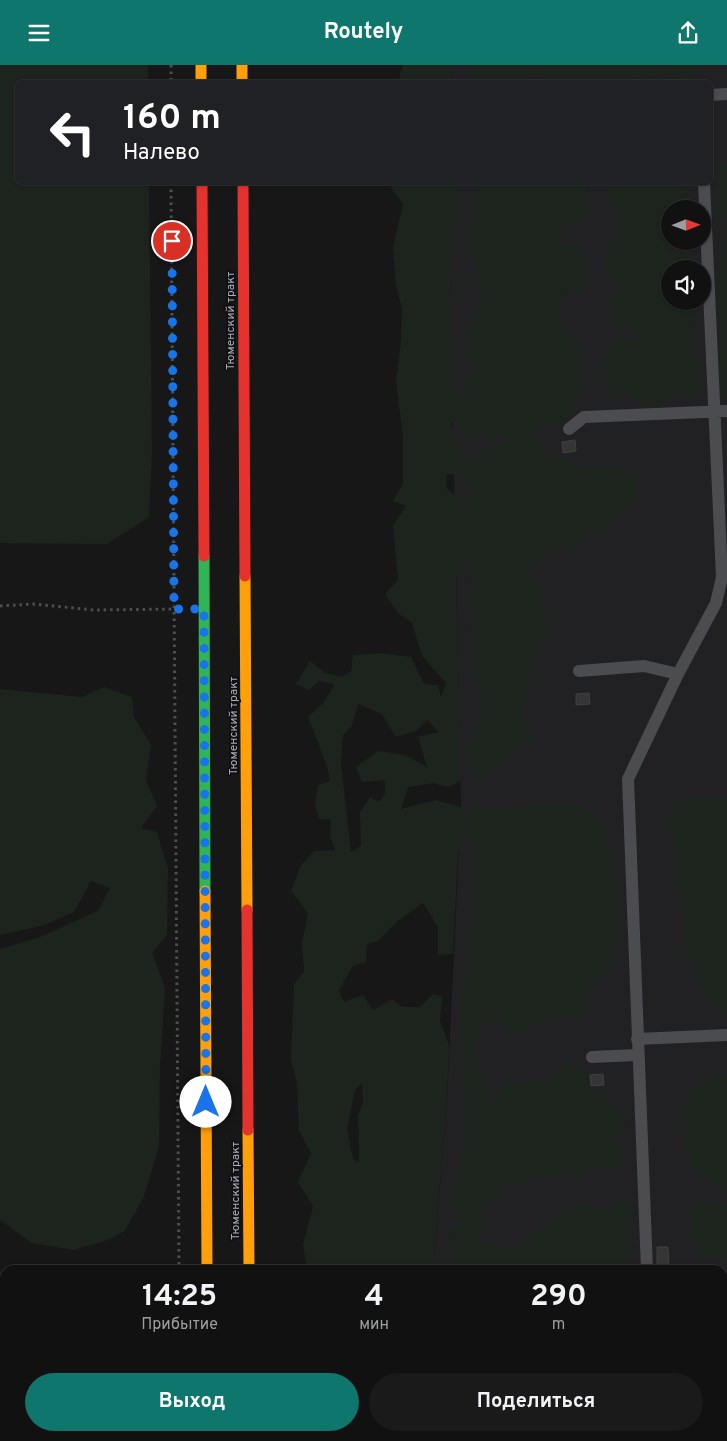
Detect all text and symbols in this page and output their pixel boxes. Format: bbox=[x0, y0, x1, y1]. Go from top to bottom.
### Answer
icon: menu bbox=[25, 19, 53, 47]
text: Routely bbox=[324, 19, 403, 46]
icon: share bbox=[674, 19, 702, 47]
text: 160 m bbox=[123, 97, 221, 141]
icon: left bbox=[40, 100, 105, 165]
text: Налево bbox=[123, 140, 200, 167]
north arrow bbox=[661, 200, 711, 250]
map controls bbox=[661, 200, 711, 310]
pin bbox=[151, 220, 193, 262]
icon: arrive bbox=[158, 227, 186, 255]
button: sound bbox=[661, 260, 711, 310]
street label: Тюменский тракт bbox=[223, 271, 239, 370]
street label: Тюменский тракт bbox=[226, 676, 242, 775]
position arrow bbox=[179, 1075, 231, 1127]
street label: Тюменский тракт bbox=[228, 1141, 244, 1240]
text: 14:25 bbox=[142, 1279, 217, 1316]
text: 4 bbox=[364, 1279, 384, 1316]
text: 290 bbox=[530, 1279, 587, 1316]
text: Прибытие bbox=[141, 1315, 218, 1335]
text: мин bbox=[359, 1315, 389, 1335]
text: m bbox=[552, 1315, 565, 1335]
button: Выход bbox=[25, 1373, 359, 1431]
button: Поделиться bbox=[369, 1373, 703, 1431]

